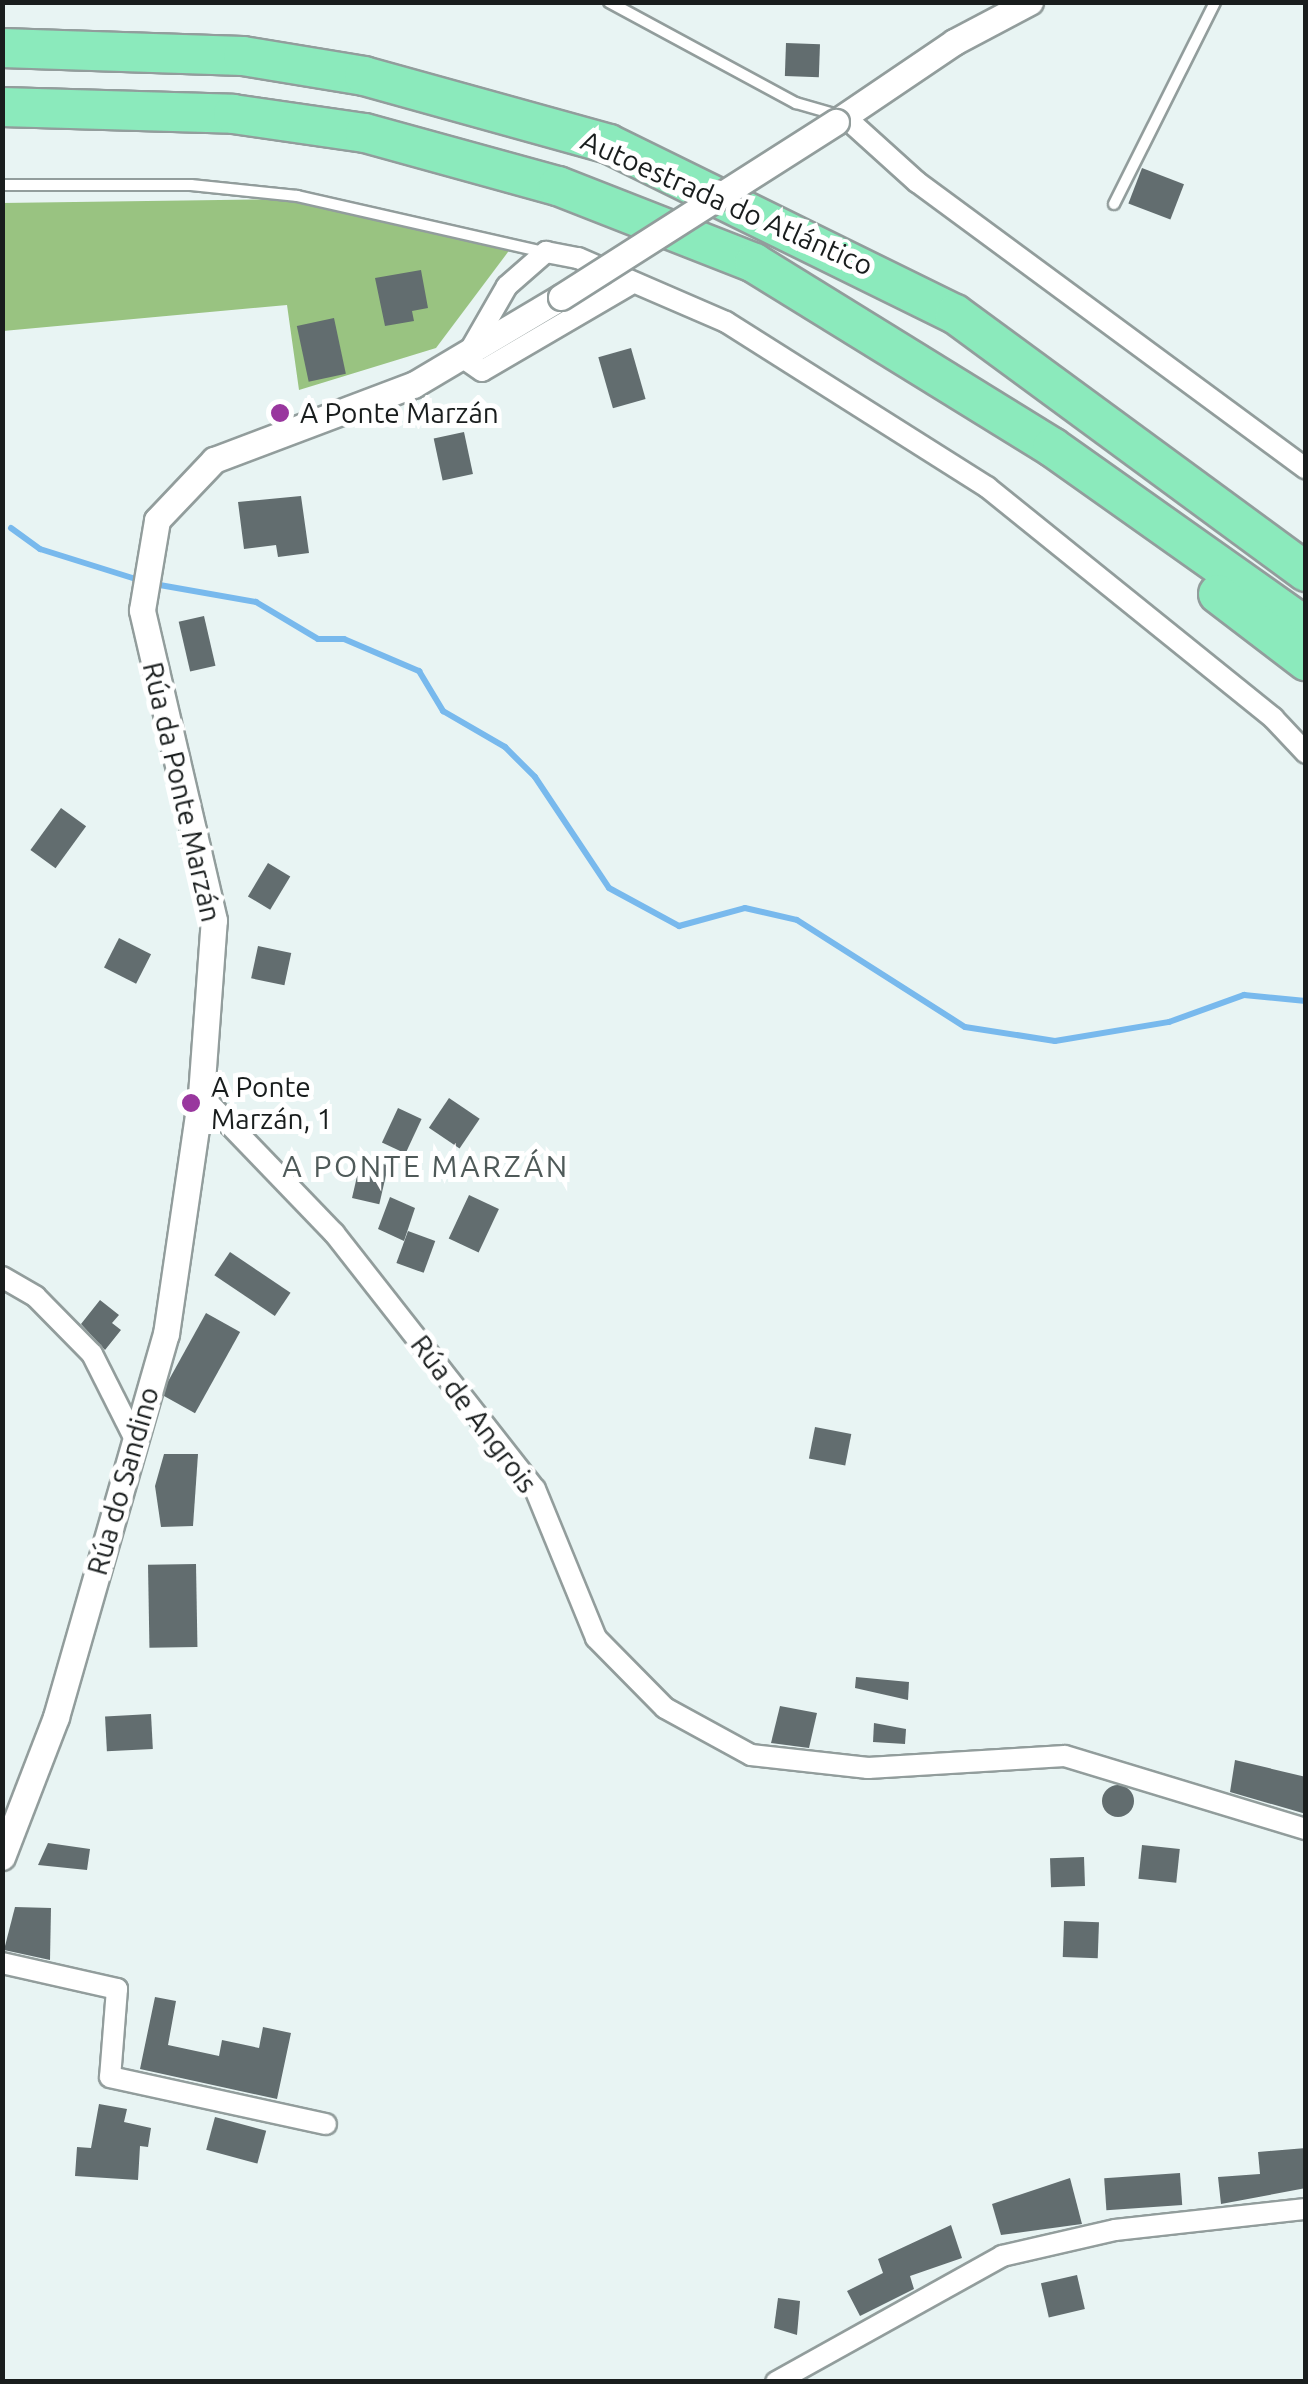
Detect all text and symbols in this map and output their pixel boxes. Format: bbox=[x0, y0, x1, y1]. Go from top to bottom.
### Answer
street label: Autoestrada do Atlántico bbox=[576, 123, 878, 283]
place label: A Ponte Marzán bbox=[300, 396, 499, 430]
marker: A Ponte Marzán bbox=[269, 402, 291, 424]
street label: Rúa da Ponte Marzán bbox=[136, 659, 228, 925]
place label: A Ponte Marzán, 1 bbox=[211, 1070, 333, 1136]
marker: A Ponte Marzán, 1 bbox=[180, 1092, 202, 1114]
district label: A PONTE MARZÁN bbox=[282, 1148, 570, 1184]
street label: Rúa de Angrois bbox=[404, 1329, 544, 1499]
street label: Rúa do Sandino bbox=[80, 1383, 166, 1579]

